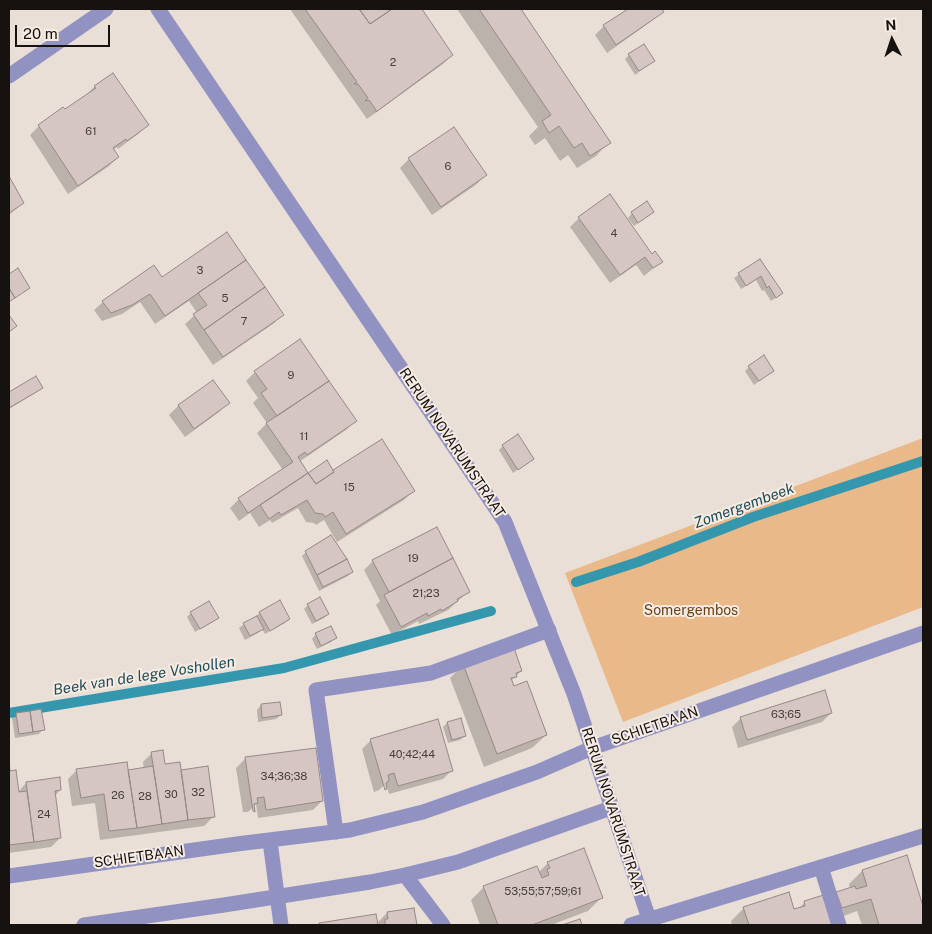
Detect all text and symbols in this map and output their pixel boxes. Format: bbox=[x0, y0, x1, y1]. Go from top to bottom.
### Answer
scale bar bbox=[18, 15, 112, 47]
north arrow bbox=[867, 15, 917, 65]
text: N bbox=[885, 17, 897, 33]
text: 20 m bbox=[23, 25, 58, 42]
house number: 2 bbox=[390, 56, 396, 70]
house number: 61 bbox=[85, 125, 97, 139]
house number: 6 bbox=[445, 160, 451, 174]
house number: 4 bbox=[611, 227, 617, 241]
house number: 3 bbox=[197, 264, 203, 278]
house number: 5 bbox=[221, 292, 229, 306]
house number: 7 bbox=[241, 315, 247, 329]
street label: RERUM NOVARUMSTRAAT bbox=[396, 365, 508, 521]
house number: 9 bbox=[288, 369, 294, 383]
house number: 11 bbox=[300, 430, 308, 444]
water label: Zomergembeek bbox=[691, 479, 797, 533]
house number: 15 bbox=[343, 481, 355, 495]
house number: 19 bbox=[407, 552, 419, 566]
house number: 21;23 bbox=[412, 587, 440, 601]
park label: Somergembos bbox=[644, 603, 738, 619]
water label: Beek van de lege Voshollen bbox=[52, 653, 236, 699]
street label: SCHIETBAAN bbox=[609, 703, 701, 749]
house number: 63;65 bbox=[771, 708, 801, 722]
street label: RERUM NOVARUMSTRAAT bbox=[578, 725, 648, 899]
house number: 40;42;44 bbox=[389, 748, 435, 762]
house number: 34;36;38 bbox=[261, 770, 307, 784]
house number: 32 bbox=[191, 786, 205, 800]
house number: 30 bbox=[164, 788, 178, 802]
house number: 26 bbox=[111, 789, 125, 803]
house number: 28 bbox=[138, 790, 152, 804]
house number: 24 bbox=[37, 808, 51, 822]
street label: SCHIETBAAN bbox=[93, 842, 185, 872]
house number: 53;55;57;59;61 bbox=[504, 885, 582, 899]

